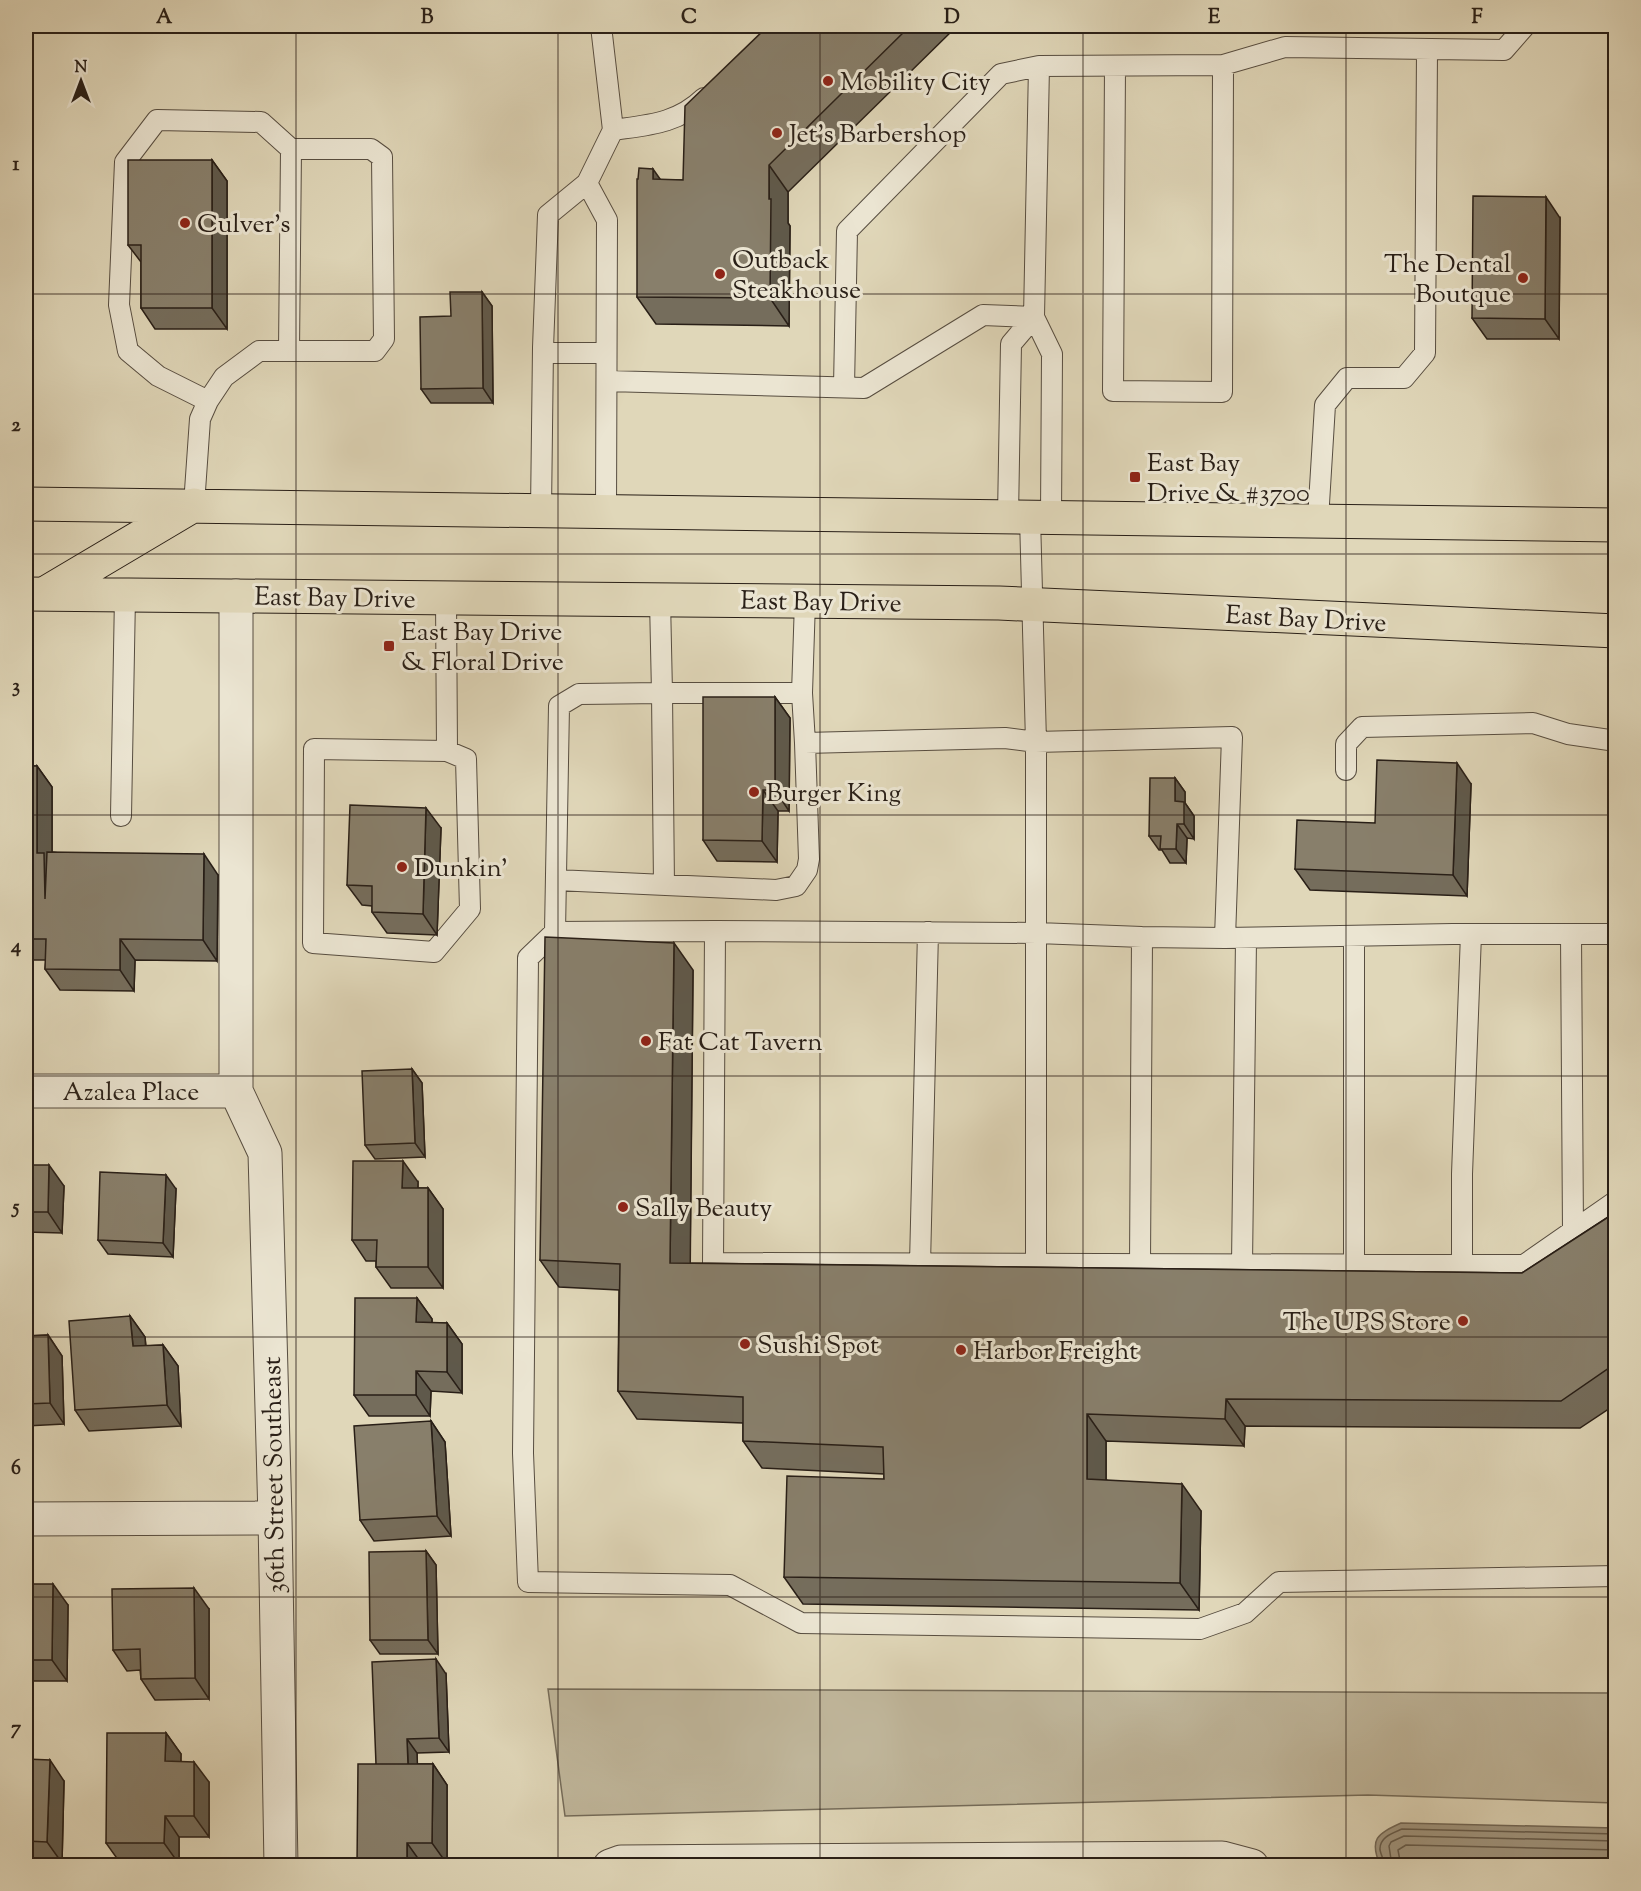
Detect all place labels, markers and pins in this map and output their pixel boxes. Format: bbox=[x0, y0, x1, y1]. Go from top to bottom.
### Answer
place label: Mobility City bbox=[840, 65, 991, 102]
marker: Mobility City bbox=[821, 74, 835, 88]
place label: Jet's Barbershop bbox=[787, 117, 966, 154]
marker: Jet's Barbershop bbox=[770, 126, 784, 140]
place label: Culver's bbox=[197, 207, 291, 244]
marker: Culver's bbox=[178, 216, 192, 230]
place label: Outback Steakhouse bbox=[732, 243, 861, 310]
place label: The Dental Boutque bbox=[1384, 247, 1511, 314]
marker: Outback Steakhouse bbox=[713, 267, 727, 281]
marker: The Dental Boutque bbox=[1516, 271, 1530, 285]
place label: East Bay Drive & #3700 bbox=[1147, 446, 1310, 513]
marker: East Bay Drive & #3700 bbox=[1128, 470, 1142, 484]
place label: East Bay Drive & Floral Drive bbox=[401, 615, 564, 682]
marker: East Bay Drive & Floral Drive bbox=[382, 639, 396, 653]
place label: Burger King bbox=[766, 776, 901, 813]
marker: Burger King bbox=[747, 785, 761, 799]
place label: Dunkin' bbox=[414, 851, 508, 888]
marker: Dunkin' bbox=[395, 860, 409, 874]
place label: Fat Cat Tavern bbox=[658, 1025, 823, 1062]
marker: Fat Cat Tavern bbox=[639, 1034, 653, 1048]
place label: Sally Beauty bbox=[635, 1191, 772, 1228]
marker: Sally Beauty bbox=[616, 1200, 630, 1214]
place label: The UPS Store bbox=[1283, 1305, 1451, 1342]
marker: The UPS Store bbox=[1456, 1314, 1470, 1328]
place label: Sushi Spot bbox=[757, 1328, 879, 1365]
place label: Harbor Freight bbox=[973, 1334, 1138, 1371]
marker: Sushi Spot bbox=[738, 1337, 752, 1351]
marker: Harbor Freight bbox=[954, 1343, 968, 1357]

